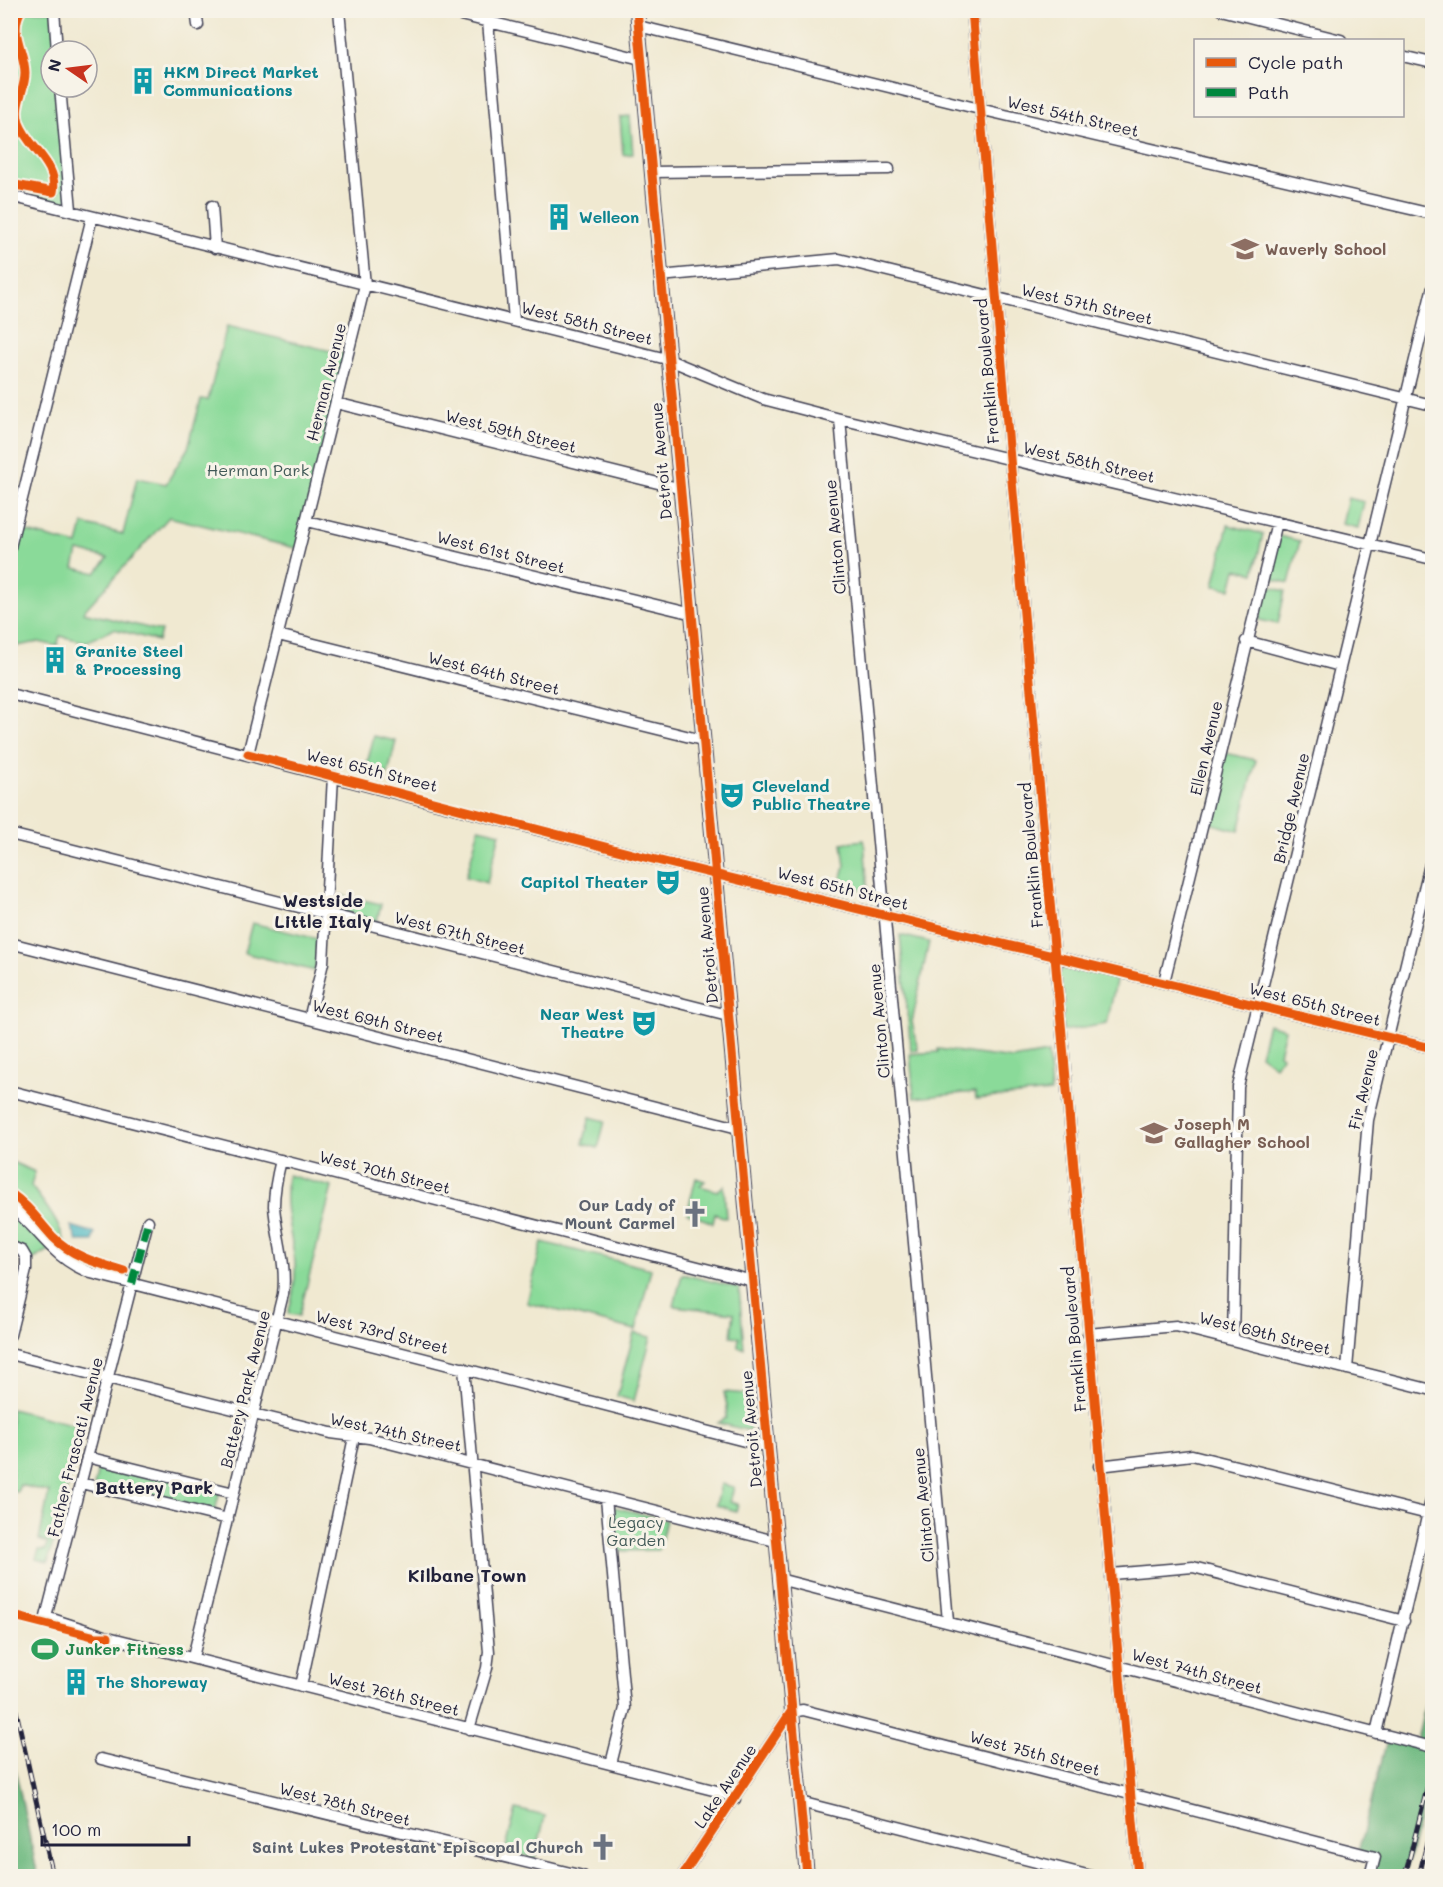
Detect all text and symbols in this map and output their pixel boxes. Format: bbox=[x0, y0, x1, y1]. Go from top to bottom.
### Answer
north arrow bbox=[39, 39, 99, 99]
legend bbox=[1194, 39, 1404, 117]
text: Cycle path bbox=[1248, 50, 1343, 74]
text: N bbox=[42, 57, 66, 74]
place label: HKM Direct Market Communications bbox=[163, 61, 319, 100]
building icon: HKM Direct Market Communications bbox=[128, 66, 158, 96]
text: Path bbox=[1248, 80, 1288, 104]
street label: West 54th Street bbox=[1005, 90, 1141, 141]
building icon: Welleon bbox=[544, 202, 574, 232]
place label: Welleon bbox=[579, 206, 639, 227]
school or university icon: Waverly School bbox=[1230, 234, 1260, 264]
place label: Waverly School bbox=[1265, 238, 1386, 259]
street label: West 57th Street bbox=[1019, 278, 1155, 329]
street label: West 58th Street bbox=[519, 296, 655, 349]
street label: Franklin Boulevard bbox=[970, 297, 1003, 445]
street label: Herman Avenue bbox=[301, 320, 350, 443]
street label: Detroit Avenue bbox=[645, 401, 676, 521]
street label: West 59th Street bbox=[443, 404, 579, 457]
street label: West 58th Street bbox=[1021, 436, 1157, 487]
park label: Herman Park bbox=[207, 459, 309, 480]
street label: Clinton Avenue bbox=[819, 479, 850, 595]
street label: West 61st Street bbox=[435, 525, 567, 578]
place label: Granite Steel & Processing bbox=[75, 640, 183, 679]
building icon: Granite Steel & Processing bbox=[40, 645, 70, 675]
street label: West 64th Street bbox=[426, 646, 562, 699]
street label: Ellen Avenue bbox=[1184, 699, 1227, 797]
street label: West 65th Street bbox=[304, 743, 440, 796]
street label: Bridge Avenue bbox=[1268, 751, 1313, 865]
place label: Cleveland Public Theatre bbox=[752, 775, 870, 814]
theatre icon: Cleveland Public Theatre bbox=[717, 780, 747, 810]
street label: Franklin Boulevard bbox=[1014, 781, 1047, 929]
street label: West 65th Street bbox=[775, 861, 911, 914]
theatre icon: Capitol Theater bbox=[653, 867, 683, 897]
place label: Capitol Theater bbox=[521, 871, 648, 892]
street label: Detroit Avenue bbox=[691, 885, 722, 1005]
district label: Westside Little Italy bbox=[274, 888, 372, 933]
street label: West 67th Street bbox=[392, 906, 528, 959]
street label: Clinton Avenue bbox=[863, 963, 894, 1079]
street label: West 65th Street bbox=[1247, 977, 1383, 1030]
street label: West 69th Street bbox=[310, 994, 446, 1047]
place label: Near West Theatre bbox=[540, 1003, 624, 1042]
theatre icon: Near West Theatre bbox=[629, 1008, 659, 1038]
street label: Fir Avenue bbox=[1343, 1046, 1382, 1131]
place label: Joseph M Gallagher School bbox=[1174, 1113, 1310, 1152]
school or university icon: Joseph M Gallagher School bbox=[1139, 1118, 1169, 1148]
street label: West 70th Street bbox=[317, 1145, 453, 1198]
place label: Our Lady of Mount Carmel bbox=[565, 1194, 676, 1233]
church icon: Our Lady of Mount Carmel bbox=[680, 1199, 710, 1229]
street label: Franklin Boulevard bbox=[1057, 1265, 1090, 1413]
street label: West 73rd Street bbox=[313, 1305, 451, 1358]
street label: West 69th Street bbox=[1197, 1306, 1333, 1359]
street label: Battery Park Avenue bbox=[215, 1308, 274, 1470]
street label: Father Frascati Avenue bbox=[42, 1355, 107, 1539]
street label: Detroit Avenue bbox=[735, 1369, 766, 1489]
street label: West 74th Street bbox=[328, 1407, 464, 1456]
street label: Clinton Avenue bbox=[907, 1447, 938, 1563]
district label: Battery Park bbox=[95, 1475, 213, 1499]
park label: Legacy Garden bbox=[607, 1511, 665, 1550]
district label: Kilbane Town bbox=[408, 1563, 526, 1587]
sports icon: Junker Fitness bbox=[30, 1634, 60, 1664]
place label: Junker Fitness bbox=[65, 1638, 184, 1659]
street label: West 74th Street bbox=[1130, 1643, 1265, 1698]
building icon: The Shoreway bbox=[61, 1667, 91, 1697]
street label: West 76th Street bbox=[326, 1667, 462, 1720]
place label: The Shoreway bbox=[96, 1671, 208, 1692]
street label: West 75th Street bbox=[968, 1725, 1103, 1780]
street label: Lake Avenue bbox=[689, 1740, 760, 1832]
street label: West 78th Street bbox=[277, 1777, 413, 1830]
scale bar bbox=[42, 1809, 189, 1847]
text: 100 m bbox=[51, 1817, 101, 1841]
church icon: Saint Lukes Protestant Episcopal Church bbox=[588, 1832, 618, 1862]
place label: Saint Lukes Protestant Episcopal Church bbox=[252, 1836, 583, 1857]

